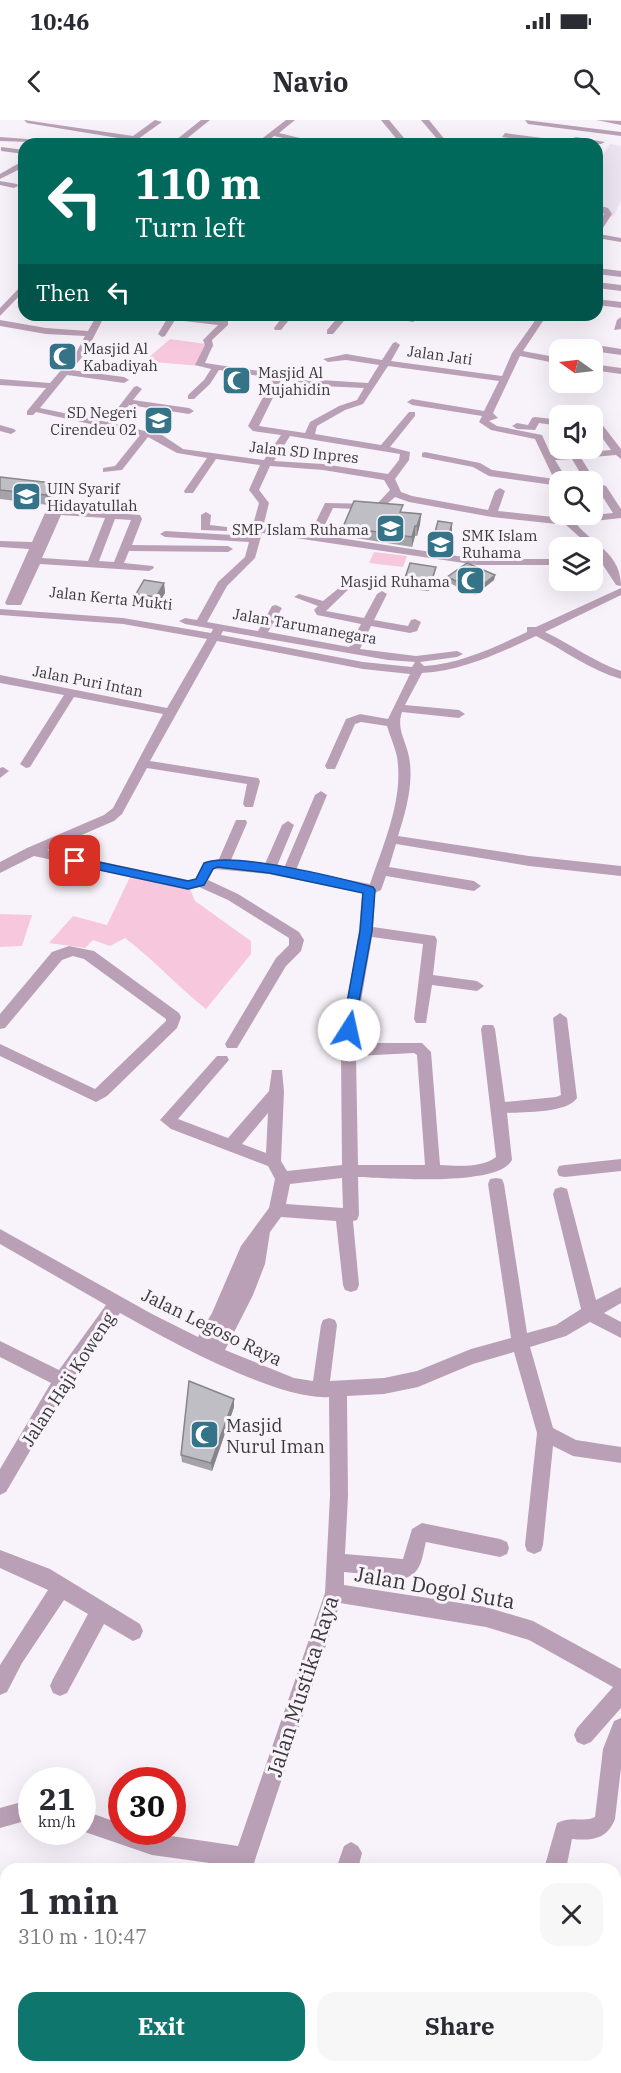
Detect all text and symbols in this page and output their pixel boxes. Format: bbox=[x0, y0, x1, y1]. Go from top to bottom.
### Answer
text: 10:46 bbox=[30, 7, 89, 36]
text: Navio bbox=[272, 64, 349, 99]
icon: back bbox=[18, 65, 51, 98]
icon: search bbox=[570, 65, 603, 98]
text: 110 m bbox=[135, 156, 261, 211]
icon: left bbox=[36, 162, 114, 240]
text: Turn left bbox=[135, 209, 246, 244]
icon: left bbox=[102, 276, 135, 309]
text: Then bbox=[36, 278, 90, 307]
place label: Masjid Al Kabadiyah bbox=[83, 339, 158, 375]
north arrow bbox=[549, 339, 603, 393]
map controls bbox=[549, 339, 603, 591]
mosque icon: Masjid Al Kabadiyah bbox=[46, 341, 78, 373]
street label: Jalan Jati bbox=[406, 341, 474, 369]
place label: Masjid Al Mujahidin bbox=[258, 363, 331, 399]
mosque icon: Masjid Al Mujahidin bbox=[221, 365, 253, 397]
place label: SD Negeri Cirendeu 02 bbox=[50, 403, 137, 439]
school or university icon: SD Negeri Cirendeu 02 bbox=[142, 405, 174, 437]
button: sound bbox=[549, 405, 603, 459]
street label: Jalan SD Inpres bbox=[249, 437, 359, 467]
button: search bbox=[549, 471, 603, 525]
place label: UIN Syarif Hidayatullah bbox=[47, 479, 138, 515]
school or university icon: UIN Syarif Hidayatullah bbox=[10, 481, 42, 513]
school or university icon: SMP Islam Ruhama bbox=[374, 513, 406, 545]
place label: SMP Islam Ruhama bbox=[232, 520, 369, 539]
place label: SMK Islam Ruhama bbox=[462, 526, 537, 562]
school or university icon: SMK Islam Ruhama bbox=[425, 528, 457, 560]
button: layers bbox=[549, 537, 603, 591]
mosque icon: Masjid Ruhama bbox=[455, 565, 487, 597]
place label: Masjid Ruhama bbox=[340, 572, 450, 591]
street label: Jalan Kerta Mukti bbox=[48, 582, 174, 614]
street label: Jalan Tarumanegara bbox=[232, 604, 378, 648]
street label: Jalan Puri Intan bbox=[31, 661, 145, 701]
pin bbox=[49, 835, 100, 886]
icon: arrive bbox=[58, 844, 91, 877]
position arrow bbox=[317, 998, 381, 1062]
street label: Jalan Legoso Raya bbox=[138, 1283, 286, 1371]
street label: Jalan Haji Koweng bbox=[16, 1307, 120, 1450]
place label: Masjid Nurul Iman bbox=[226, 1414, 325, 1458]
mosque icon: Masjid Nurul Iman bbox=[189, 1419, 221, 1451]
street label: Jalan Dogol Suta bbox=[353, 1559, 517, 1615]
street label: Jalan Mustika Raya bbox=[260, 1592, 344, 1780]
speed limit sign: 30 bbox=[108, 1767, 186, 1845]
text: 21 bbox=[39, 1779, 75, 1818]
text: km/h bbox=[38, 1812, 76, 1831]
text: 1 min bbox=[18, 1877, 119, 1924]
button: close bbox=[540, 1883, 603, 1946]
text: 310 m · 10:47 bbox=[18, 1923, 147, 1950]
button: Exit bbox=[18, 1992, 305, 2061]
button: Share bbox=[317, 1992, 603, 2061]

